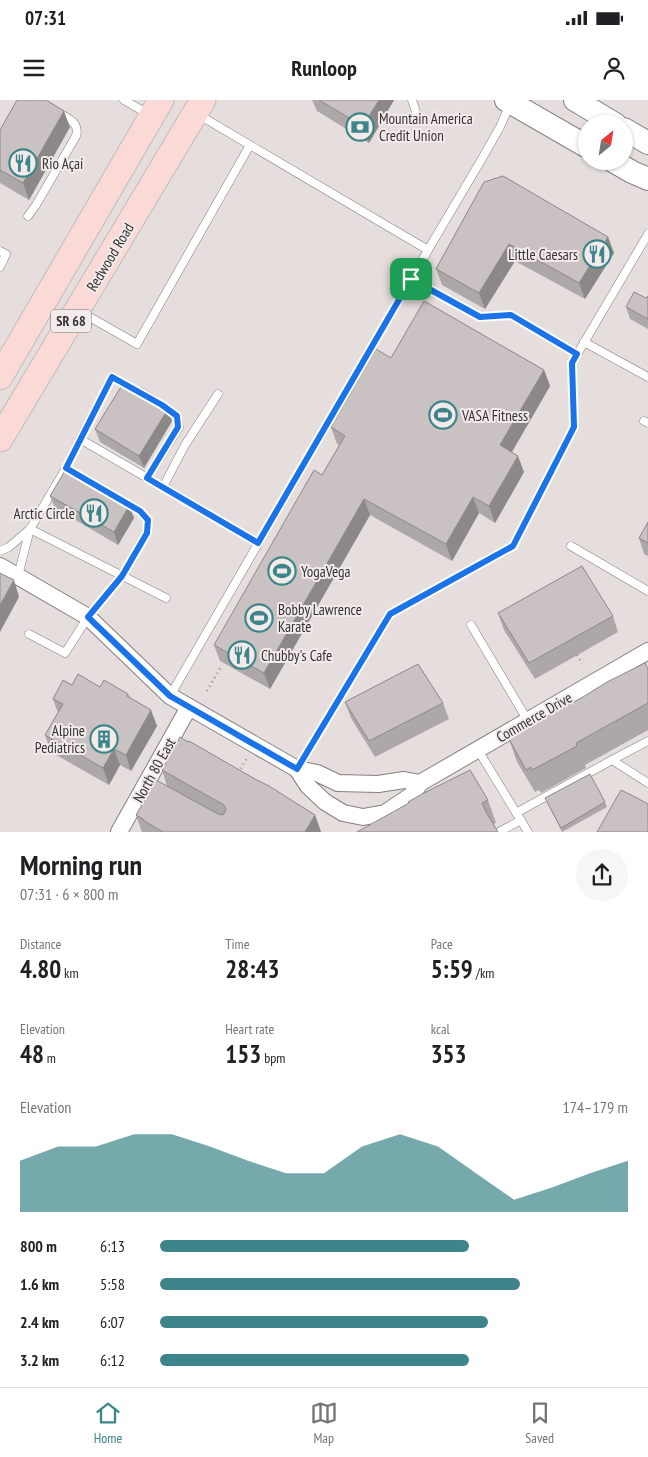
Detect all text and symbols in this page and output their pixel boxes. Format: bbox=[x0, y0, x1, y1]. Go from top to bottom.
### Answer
text: 07:31 bbox=[25, 6, 66, 30]
icon: menu bbox=[20, 54, 48, 82]
text: Runloop bbox=[291, 54, 357, 82]
icon: person bbox=[600, 54, 628, 82]
place label: Mountain America Credit Union bbox=[379, 109, 473, 145]
bank icon: Mountain America Credit Union bbox=[345, 112, 375, 142]
north arrow bbox=[578, 115, 632, 170]
map controls bbox=[578, 115, 633, 170]
restaurant icon: Rio Açaí bbox=[8, 148, 38, 178]
place label: Rio Açaí bbox=[42, 154, 84, 173]
street label: Redwood Road bbox=[82, 219, 138, 295]
restaurant icon: Little Caesars bbox=[582, 239, 612, 269]
place label: Little Caesars bbox=[508, 245, 578, 264]
pin bbox=[390, 258, 432, 300]
icon: arrive bbox=[397, 265, 425, 293]
road number: SR 68 bbox=[51, 310, 91, 332]
sports icon: VASA Fitness bbox=[428, 400, 458, 430]
place label: VASA Fitness bbox=[461, 406, 528, 425]
restaurant icon: Arctic Circle bbox=[79, 498, 109, 528]
place label: Arctic Circle bbox=[14, 504, 75, 523]
sports icon: YogaVega bbox=[267, 556, 297, 586]
place label: YogaVega bbox=[301, 562, 350, 581]
place label: Bobby Lawrence Karate bbox=[278, 600, 362, 636]
sports icon: Bobby Lawrence Karate bbox=[244, 603, 274, 633]
restaurant icon: Chubby's Cafe bbox=[227, 640, 257, 670]
place label: Chubby's Cafe bbox=[261, 646, 332, 665]
street label: Commerce Drive bbox=[493, 688, 575, 746]
place label: Alpine Pediatrics bbox=[35, 721, 85, 757]
building icon: Alpine Pediatrics bbox=[89, 724, 119, 754]
street label: North 80 East bbox=[128, 734, 180, 806]
text: Morning run bbox=[20, 846, 142, 883]
button: share bbox=[576, 849, 628, 901]
text: 07:31 · 6 × 800 m bbox=[20, 884, 118, 904]
text: Distance bbox=[20, 935, 61, 953]
text: Time bbox=[225, 935, 250, 953]
text: Pace bbox=[431, 935, 453, 953]
text: 4.80 bbox=[20, 953, 61, 985]
text: 28:43 bbox=[225, 953, 279, 985]
text: 5:59 bbox=[431, 953, 473, 985]
text: km bbox=[61, 964, 79, 982]
text: /km bbox=[473, 964, 494, 982]
text: Elevation bbox=[20, 1020, 65, 1038]
text: Heart rate bbox=[225, 1020, 274, 1038]
text: kcal bbox=[431, 1020, 450, 1038]
text: 48 bbox=[20, 1038, 44, 1070]
text: 153 bbox=[225, 1038, 261, 1070]
text: 353 bbox=[431, 1038, 467, 1070]
text: m bbox=[44, 1049, 56, 1067]
text: bpm bbox=[261, 1049, 285, 1067]
text: Elevation bbox=[20, 1097, 71, 1117]
text: 174–179 m bbox=[563, 1097, 628, 1117]
text: 800 m bbox=[20, 1236, 57, 1256]
text: 6:13 bbox=[100, 1236, 125, 1256]
text: 1.6 km bbox=[20, 1274, 59, 1294]
text: 5:58 bbox=[100, 1274, 125, 1294]
text: 2.4 km bbox=[20, 1312, 59, 1332]
text: 6:07 bbox=[100, 1312, 125, 1332]
text: 3.2 km bbox=[20, 1350, 59, 1370]
text: 6:12 bbox=[100, 1350, 125, 1370]
tab: Home bbox=[94, 1399, 122, 1447]
tab: Map bbox=[310, 1399, 338, 1447]
tab: Saved bbox=[525, 1399, 554, 1447]

